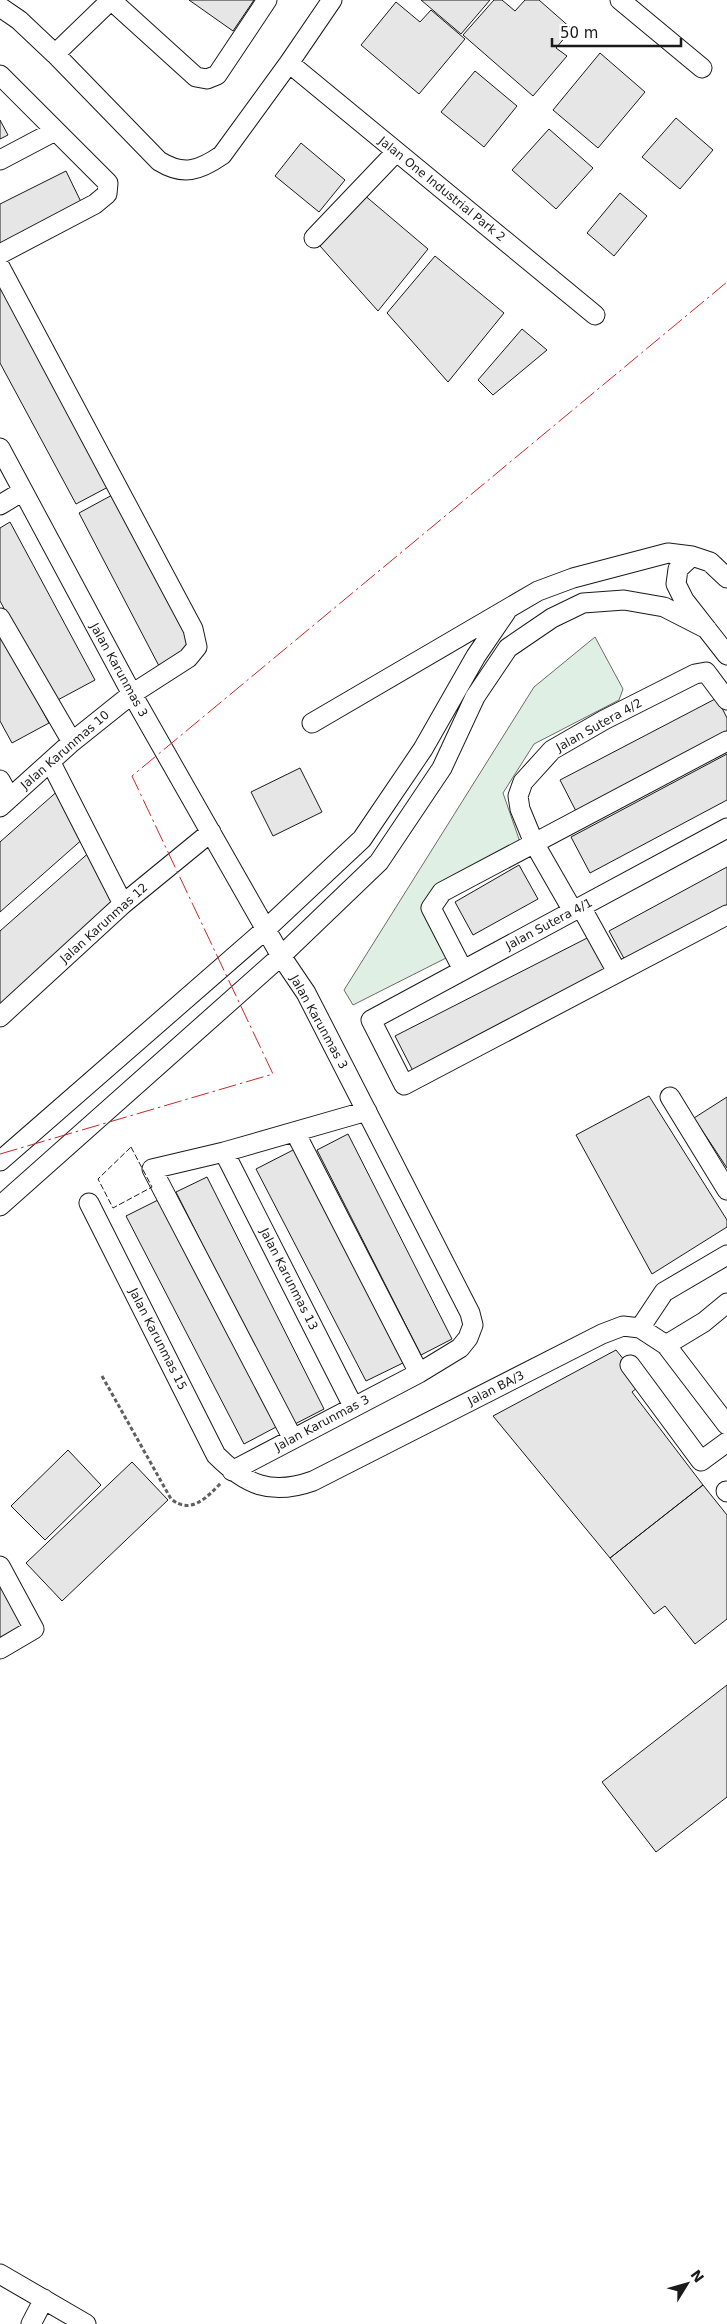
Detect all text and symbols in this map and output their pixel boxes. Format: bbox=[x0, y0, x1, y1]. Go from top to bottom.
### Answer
scale bar bbox=[552, 15, 681, 47]
text: 50 m bbox=[560, 24, 598, 42]
street label: Jalan One Industrial Park 2 bbox=[375, 133, 508, 244]
street label: Jalan Karunmas 3 bbox=[87, 620, 151, 719]
street label: Jalan Sutera 4/2 bbox=[553, 696, 644, 755]
street label: Jalan Karunmas 10 bbox=[17, 708, 112, 793]
street label: Jalan Karunmas 12 bbox=[57, 880, 151, 967]
street label: Jalan Sutera 4/1 bbox=[503, 895, 595, 953]
street label: Jalan Karunmas 3 bbox=[287, 972, 351, 1071]
street label: Jalan Karunmas 13 bbox=[257, 1225, 321, 1332]
street label: Jalan Karunmas 15 bbox=[126, 1285, 190, 1392]
street label: Jalan BA/3 bbox=[465, 1368, 526, 1409]
street label: Jalan Karunmas 3 bbox=[272, 1392, 372, 1454]
north arrow bbox=[662, 2259, 712, 2309]
text: N bbox=[687, 2267, 707, 2286]

